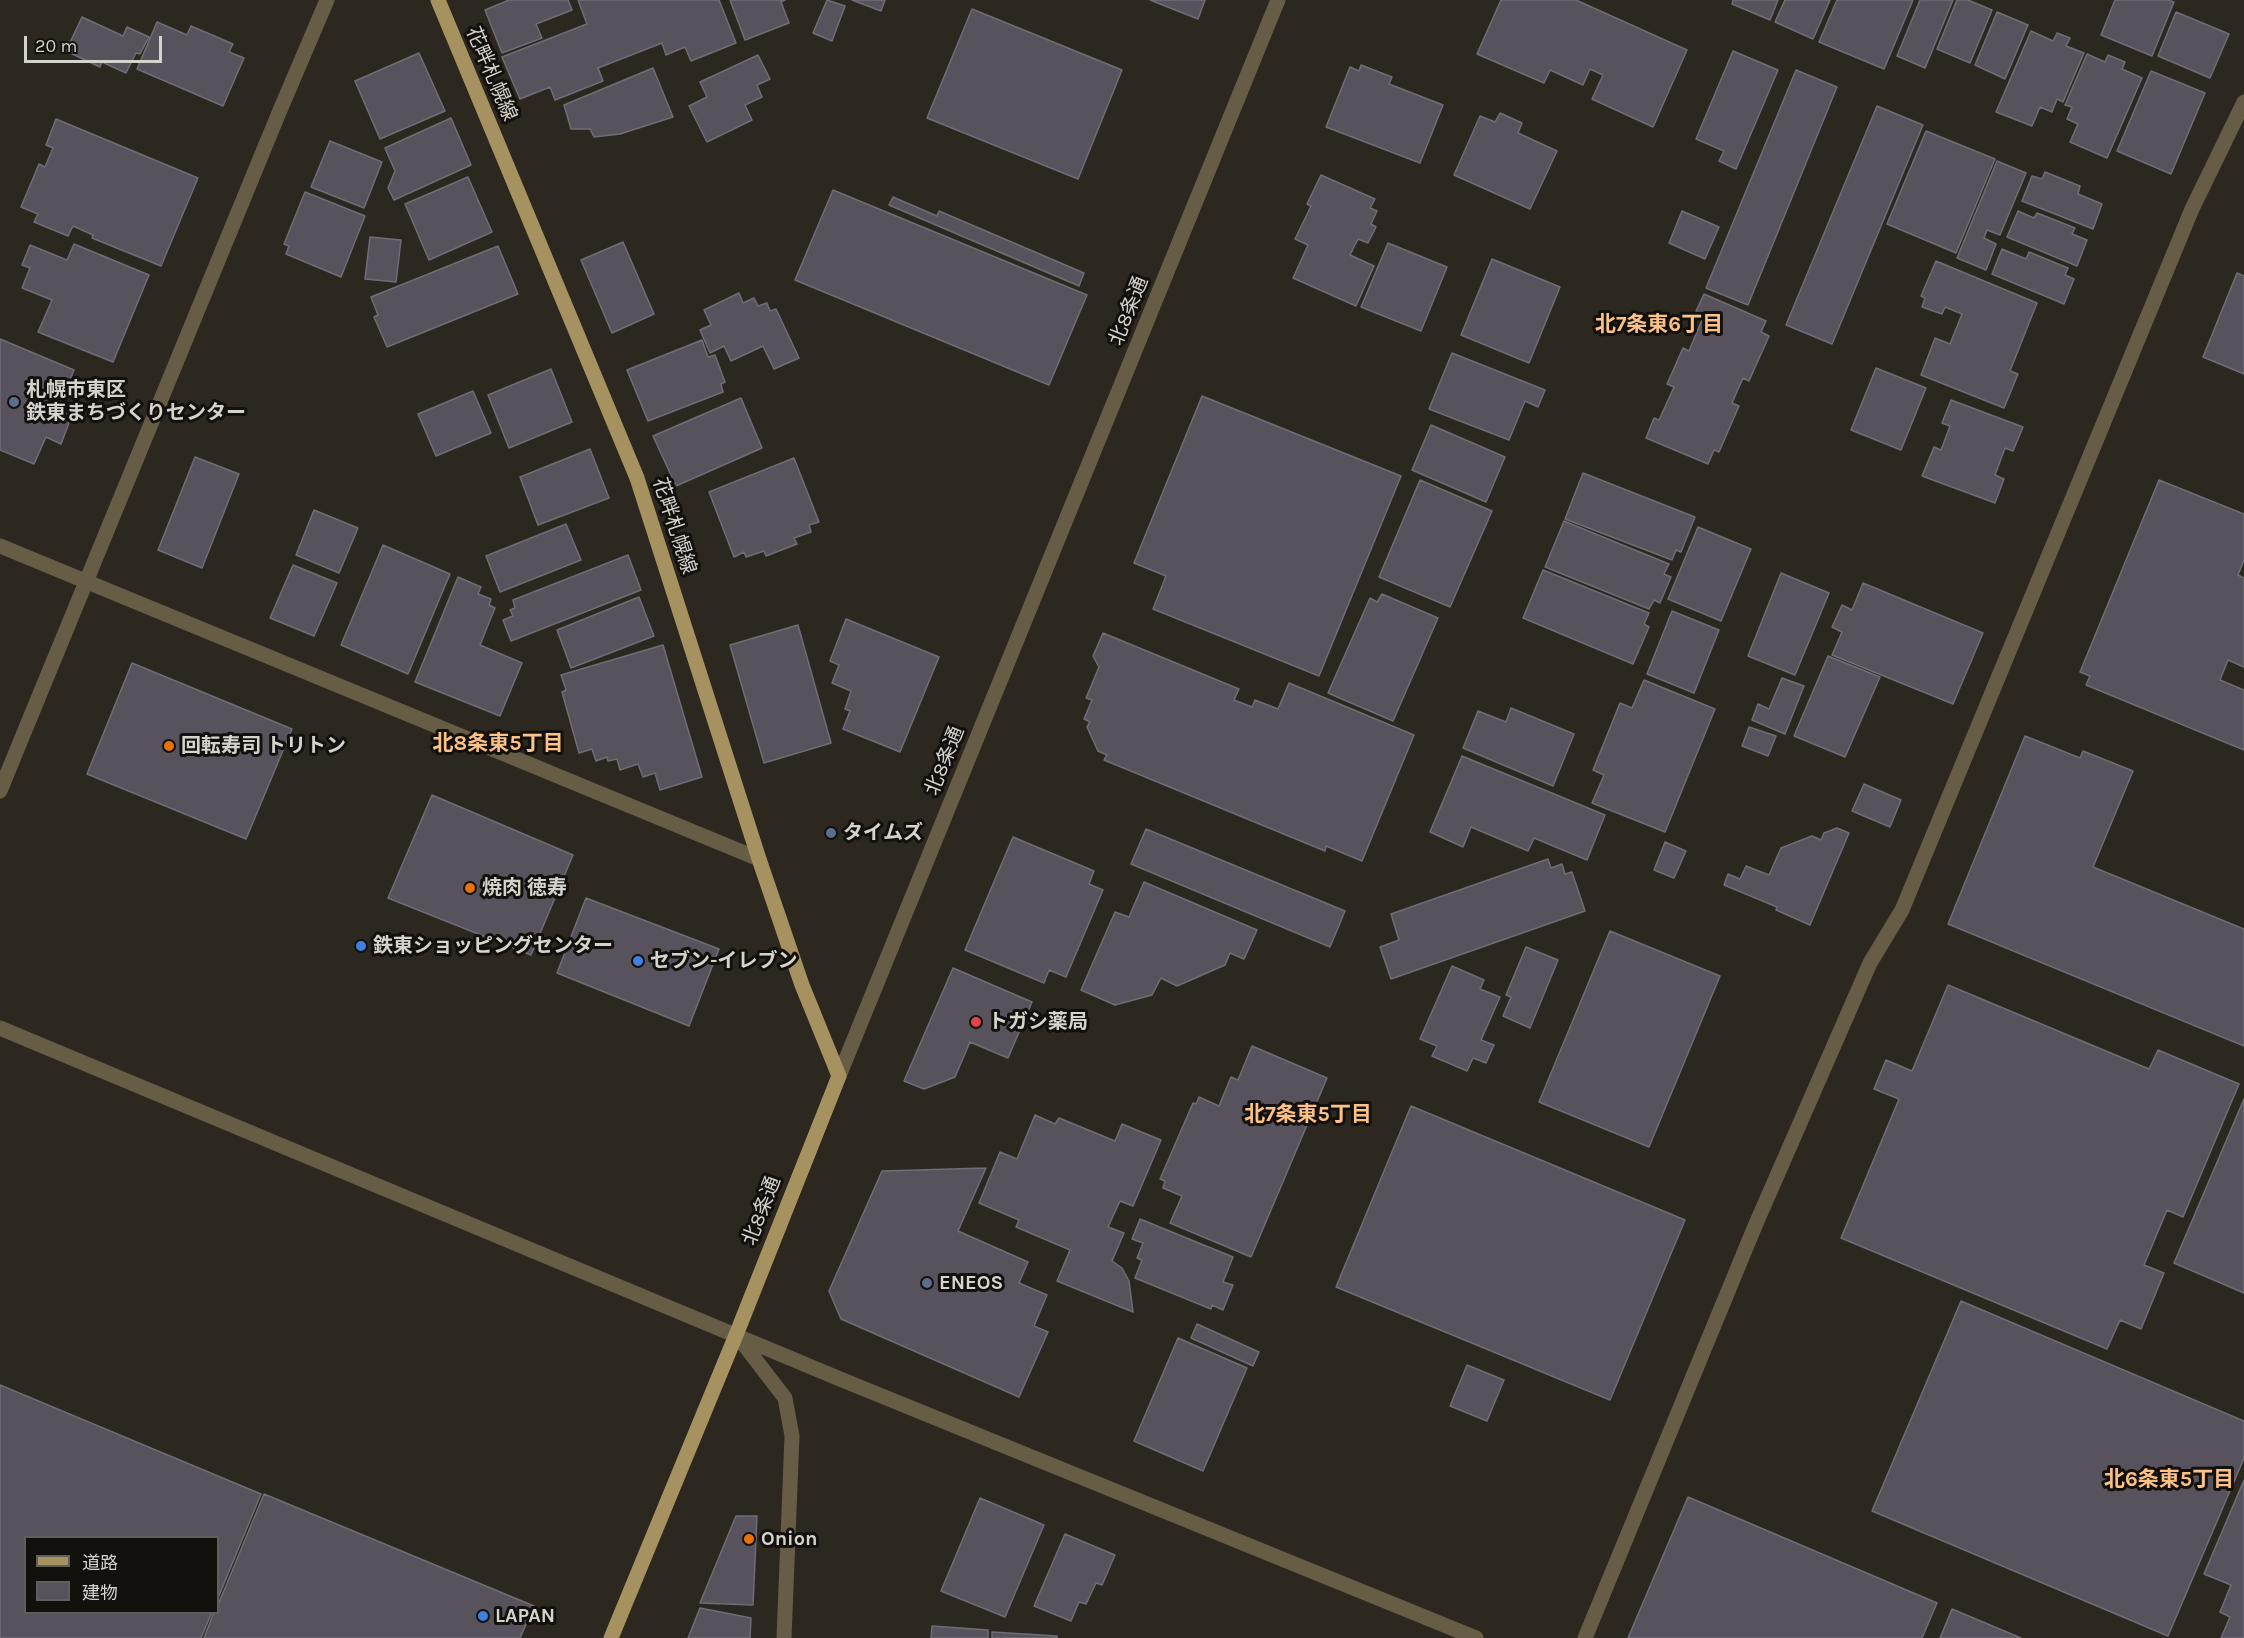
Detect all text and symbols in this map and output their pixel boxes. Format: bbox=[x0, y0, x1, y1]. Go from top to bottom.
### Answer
street label: 花畔札幌線 bbox=[460, 23, 522, 125]
scale bar bbox=[27, 24, 165, 62]
text: 20 m bbox=[35, 35, 77, 57]
street label: 北8条通 bbox=[1104, 273, 1154, 349]
district label: 北7条東6丁目 bbox=[1595, 312, 1723, 338]
place label: 札幌市東区 鉄東まちづくりセンター bbox=[26, 378, 246, 425]
marker: 札幌市東区 鉄東まちづくりセンター bbox=[7, 395, 21, 409]
street label: 花畔札幌線 bbox=[647, 475, 701, 577]
street label: 北8条通 bbox=[920, 723, 970, 799]
district label: 北8条東5丁目 bbox=[433, 731, 563, 757]
place label: 回転寿司 トリトン bbox=[181, 734, 346, 758]
marker: 回転寿司 トリトン bbox=[162, 739, 176, 753]
place label: タイムズ bbox=[843, 821, 923, 845]
marker: タイムズ bbox=[824, 826, 838, 840]
place label: 焼肉 徳寿 bbox=[482, 876, 567, 900]
marker: 焼肉 徳寿 bbox=[463, 881, 477, 895]
place label: 鉄東ショッピングセンター bbox=[373, 934, 613, 958]
marker: 鉄東ショッピングセンター bbox=[354, 939, 368, 953]
place label: セブン-イレブン bbox=[650, 949, 797, 973]
marker: セブン-イレブン bbox=[631, 954, 645, 968]
place label: トガシ薬局 bbox=[988, 1010, 1088, 1034]
marker: トガシ薬局 bbox=[969, 1015, 983, 1029]
district label: 北7条東5丁目 bbox=[1244, 1102, 1372, 1128]
street label: 北8条通 bbox=[738, 1173, 786, 1249]
place label: ENEOS bbox=[939, 1271, 1003, 1295]
marker: ENEOS bbox=[920, 1276, 934, 1290]
district label: 北6条東5丁目 bbox=[2104, 1467, 2234, 1493]
place label: Onion bbox=[761, 1527, 817, 1551]
marker: Onion bbox=[742, 1532, 756, 1546]
legend bbox=[24, 1536, 219, 1614]
text: 道路 bbox=[82, 1552, 118, 1574]
text: 建物 bbox=[82, 1582, 118, 1604]
place label: LAPAN bbox=[495, 1604, 555, 1628]
marker: LAPAN bbox=[476, 1609, 490, 1623]

